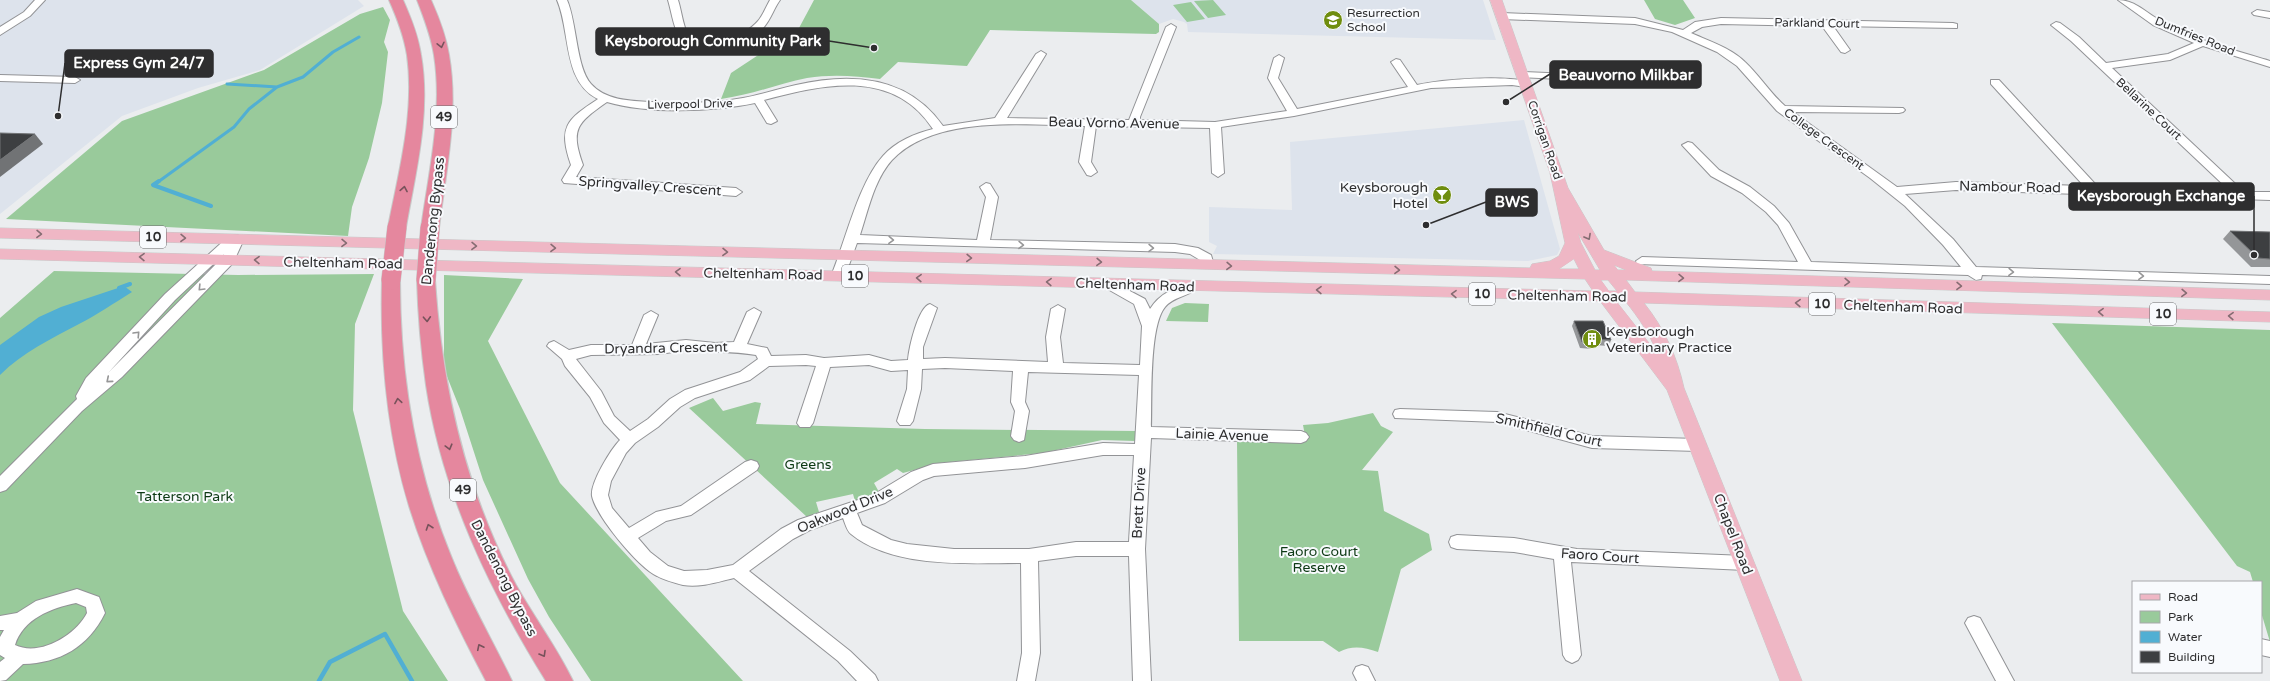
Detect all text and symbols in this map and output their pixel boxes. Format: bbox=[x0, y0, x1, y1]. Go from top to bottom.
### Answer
place label: Resurrection School bbox=[1347, 6, 1420, 34]
school or university icon: Resurrection School bbox=[1322, 9, 1344, 31]
street label: Dumfries Road bbox=[2153, 14, 2237, 58]
street label: Parkland Court bbox=[1774, 15, 1860, 31]
callout: Keysborough Community Park bbox=[596, 28, 829, 55]
text: Keysborough Community Park bbox=[604, 32, 822, 51]
one-way arrow bbox=[436, 42, 444, 49]
callout: Express Gym 24/7 bbox=[65, 50, 213, 77]
text: Express Gym 24/7 bbox=[73, 54, 205, 73]
callout: Beauvorno Milkbar bbox=[1550, 61, 1701, 88]
text: Beauvorno Milkbar bbox=[1559, 66, 1694, 84]
street label: Bellarine Court bbox=[2113, 75, 2185, 143]
street label: Liverpool Drive bbox=[647, 96, 733, 112]
street label: Corrigan Road bbox=[1525, 99, 1565, 181]
street label: College Crescent bbox=[1781, 105, 1867, 173]
road number: 49 bbox=[431, 106, 457, 128]
street label: Beau Vorno Avenue bbox=[1048, 113, 1180, 133]
street label: Dandenong Bypass bbox=[418, 156, 448, 286]
street label: Springvalley Crescent bbox=[578, 173, 723, 200]
street label: Nambour Road bbox=[1959, 178, 2061, 196]
place label: Keysborough Hotel bbox=[1340, 179, 1428, 212]
callout: Keysborough Exchange bbox=[2069, 183, 2254, 210]
bar icon: Keysborough Hotel bbox=[1431, 184, 1453, 206]
one-way arrow bbox=[399, 186, 408, 192]
text: Keysborough Exchange bbox=[2077, 187, 2246, 206]
callout: BWS bbox=[1486, 189, 1537, 216]
text: BWS bbox=[1495, 193, 1529, 211]
road number: 10 bbox=[140, 226, 166, 248]
one-way arrow bbox=[36, 230, 42, 238]
one-way arrow bbox=[1583, 233, 1590, 240]
one-way arrow bbox=[180, 234, 186, 242]
one-way arrow bbox=[888, 236, 894, 245]
one-way arrow bbox=[341, 238, 347, 247]
one-way arrow bbox=[1018, 241, 1024, 249]
one-way arrow bbox=[471, 242, 477, 250]
one-way arrow bbox=[550, 244, 556, 252]
one-way arrow bbox=[1148, 244, 1154, 252]
one-way arrow bbox=[722, 248, 728, 256]
one-way arrow bbox=[139, 253, 145, 262]
street label: Cheltenham Road bbox=[283, 253, 403, 273]
one-way arrow bbox=[966, 254, 972, 262]
one-way arrow bbox=[254, 256, 260, 265]
one-way arrow bbox=[1096, 258, 1102, 266]
one-way arrow bbox=[1226, 262, 1232, 270]
street label: Cheltenham Road bbox=[703, 264, 823, 284]
road number: 10 bbox=[842, 265, 868, 287]
one-way arrow bbox=[1394, 266, 1400, 275]
one-way arrow bbox=[675, 267, 681, 276]
one-way arrow bbox=[2008, 268, 2014, 277]
one-way arrow bbox=[2138, 272, 2144, 280]
one-way arrow bbox=[916, 274, 922, 282]
street label: Cheltenham Road bbox=[1075, 274, 1195, 296]
one-way arrow bbox=[1678, 274, 1684, 282]
one-way arrow bbox=[1046, 278, 1052, 286]
one-way arrow bbox=[1844, 278, 1850, 286]
one-way arrow bbox=[1956, 282, 1962, 290]
one-way arrow bbox=[198, 283, 206, 291]
road number: 10 bbox=[1469, 283, 1495, 305]
one-way arrow bbox=[1316, 286, 1322, 295]
street label: Cheltenham Road bbox=[1507, 286, 1627, 306]
one-way arrow bbox=[2181, 289, 2187, 297]
one-way arrow bbox=[1451, 290, 1457, 298]
road number: 10 bbox=[1809, 293, 1835, 315]
street label: Cheltenham Road bbox=[1843, 296, 1963, 318]
one-way arrow bbox=[1795, 299, 1801, 307]
road number: 10 bbox=[2150, 303, 2176, 325]
one-way arrow bbox=[2098, 308, 2104, 316]
one-way arrow bbox=[2228, 312, 2234, 320]
one-way arrow bbox=[422, 316, 431, 322]
place label: Keysborough Veterinary Practice bbox=[1606, 323, 1732, 356]
building icon: Keysborough Veterinary Practice bbox=[1581, 328, 1603, 350]
one-way arrow bbox=[132, 331, 139, 338]
street label: Dryandra Crescent bbox=[604, 338, 729, 358]
one-way arrow bbox=[106, 375, 114, 382]
one-way arrow bbox=[394, 398, 403, 404]
street label: Smithfield Court bbox=[1494, 410, 1604, 451]
street label: Lainie Avenue bbox=[1175, 425, 1269, 445]
one-way arrow bbox=[444, 443, 453, 450]
park label: Greens bbox=[785, 456, 832, 473]
street label: Brett Drive bbox=[1129, 467, 1149, 539]
road number: 49 bbox=[450, 479, 476, 501]
street label: Oakwood Drive bbox=[795, 483, 895, 537]
park label: Tatterson Park bbox=[137, 488, 234, 505]
street label: Chapel Road bbox=[1710, 491, 1756, 577]
street label: Dandenong Bypass bbox=[467, 517, 541, 639]
one-way arrow bbox=[425, 524, 434, 531]
park label: Faoro Court Reserve bbox=[1280, 543, 1359, 576]
street label: Faoro Court bbox=[1560, 545, 1640, 567]
legend bbox=[2132, 581, 2262, 673]
text: Road bbox=[2168, 590, 2198, 604]
text: Park bbox=[2168, 610, 2194, 624]
text: Water bbox=[2168, 630, 2203, 644]
one-way arrow bbox=[477, 643, 485, 651]
one-way arrow bbox=[538, 650, 545, 657]
text: Building bbox=[2168, 650, 2215, 664]

